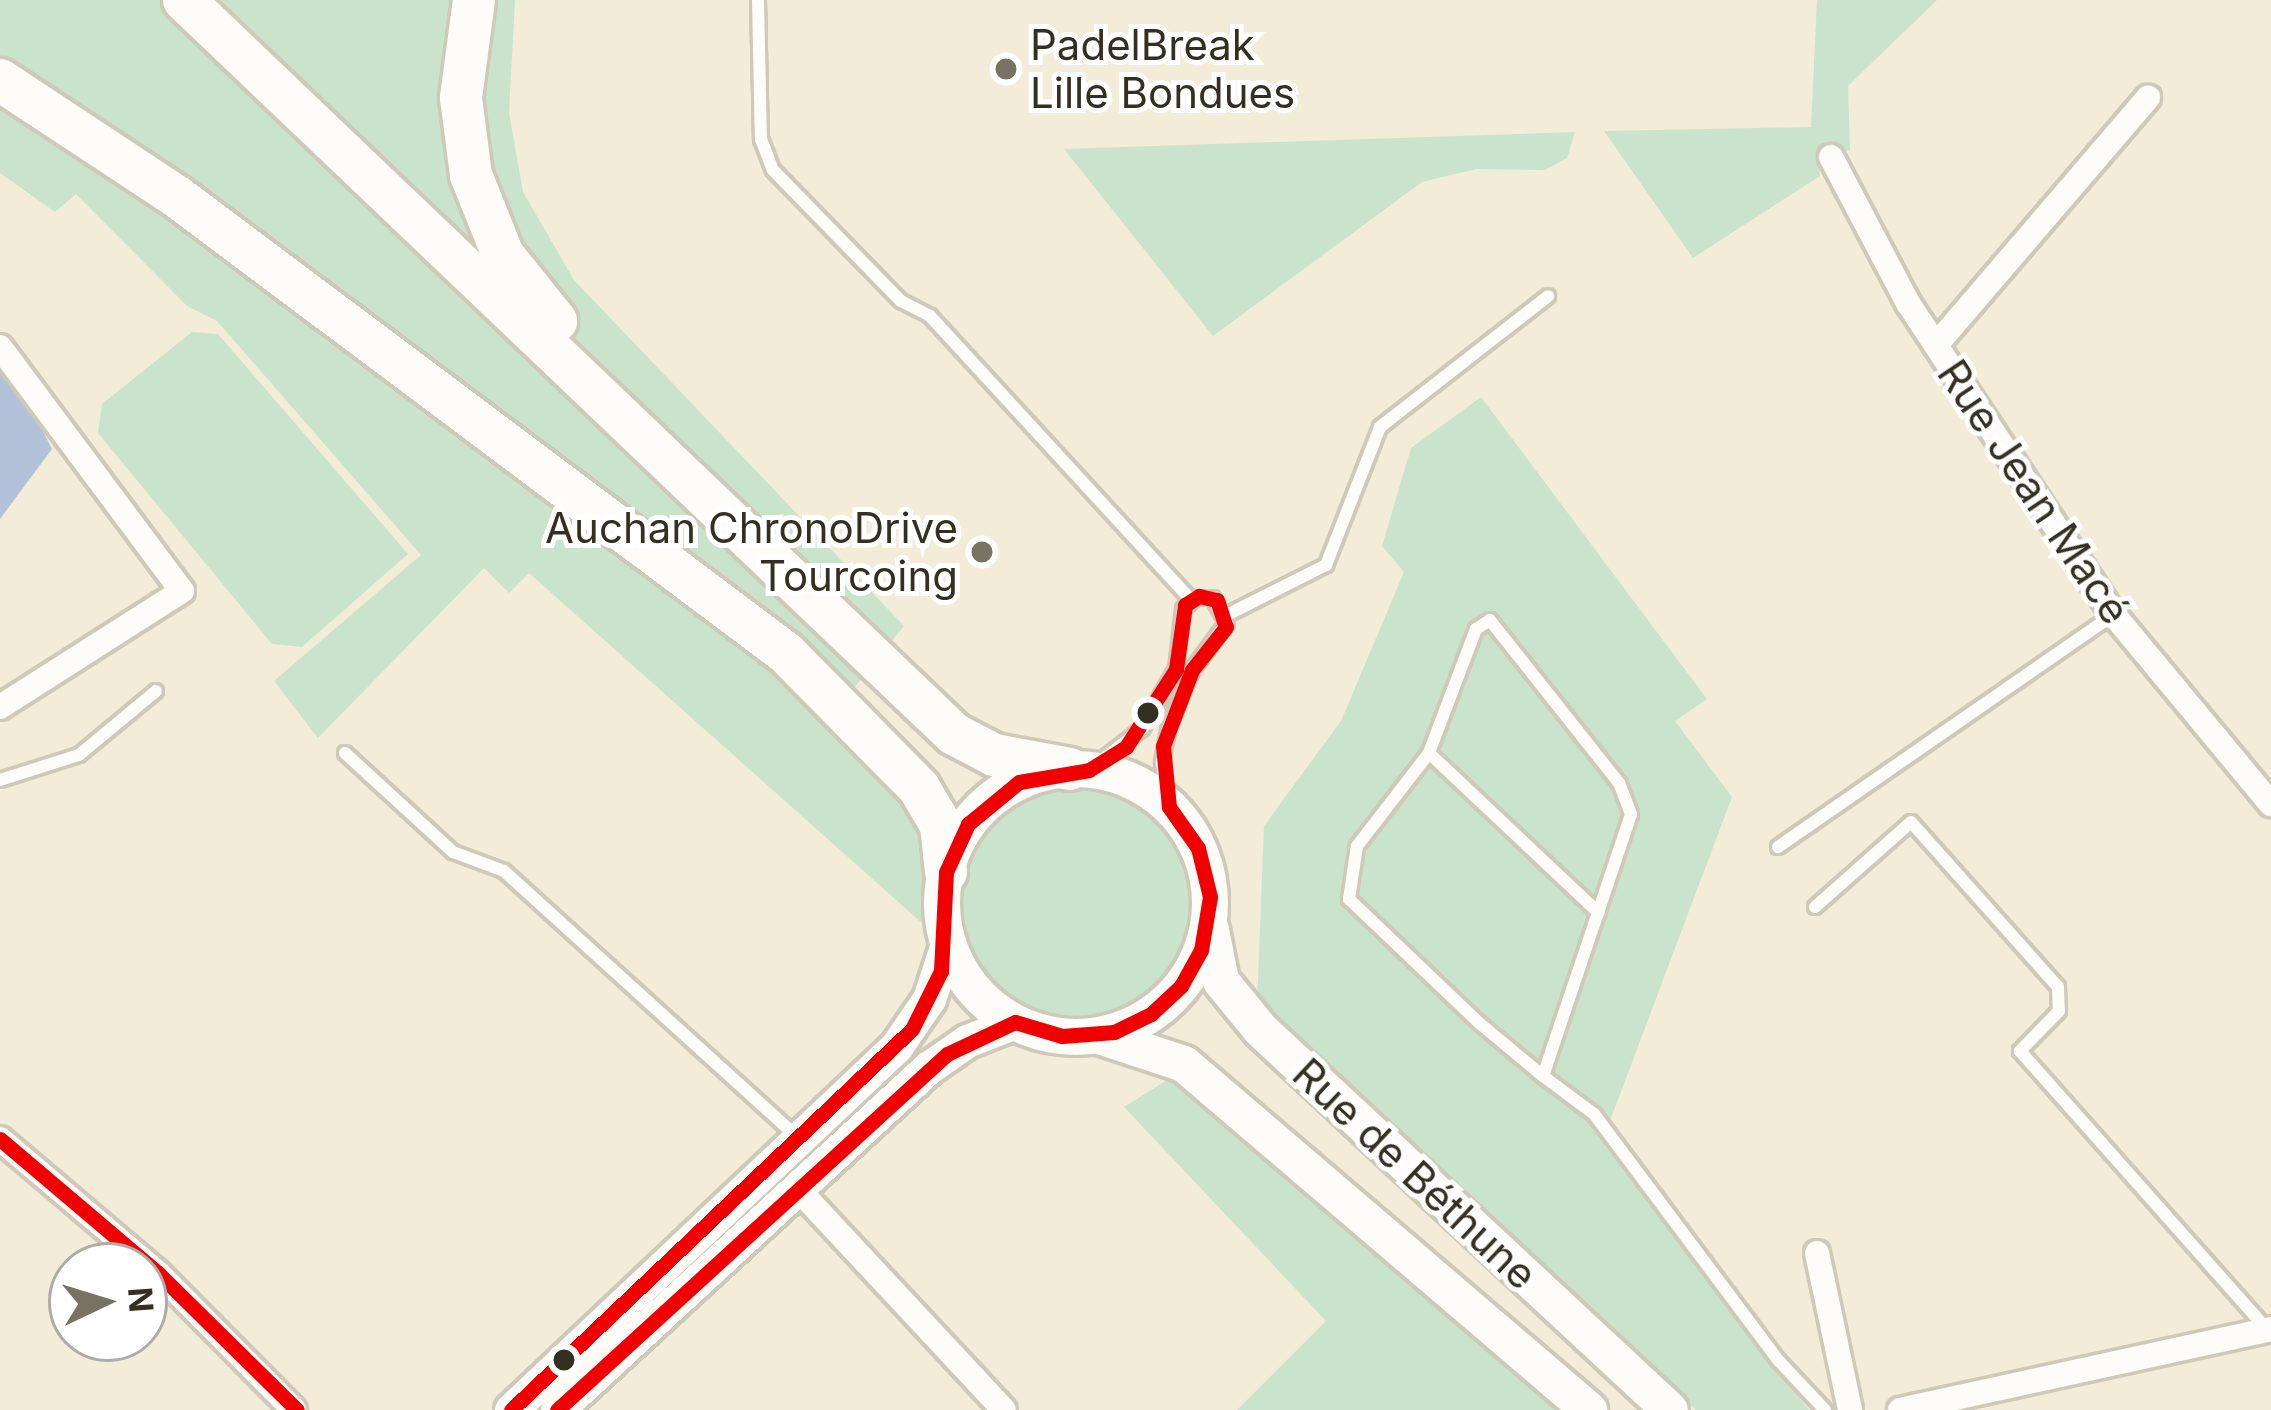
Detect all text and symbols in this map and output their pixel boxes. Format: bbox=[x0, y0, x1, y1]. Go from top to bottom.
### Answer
place label: PadelBreak Lille Bondues bbox=[1030, 20, 1295, 118]
marker: PadelBreak Lille Bondues bbox=[993, 56, 1019, 82]
street label: Rue Jean Macé bbox=[1927, 351, 2141, 633]
place label: Auchan ChronoDrive Tourcoing bbox=[545, 503, 958, 602]
marker: Auchan ChronoDrive Tourcoing bbox=[969, 539, 995, 565]
unlabelled marker bbox=[1137, 702, 1159, 724]
street label: Rue de Béthune bbox=[1283, 1048, 1547, 1300]
north arrow bbox=[48, 1242, 168, 1362]
text: N bbox=[120, 1286, 162, 1314]
unlabelled marker bbox=[553, 1349, 575, 1371]

